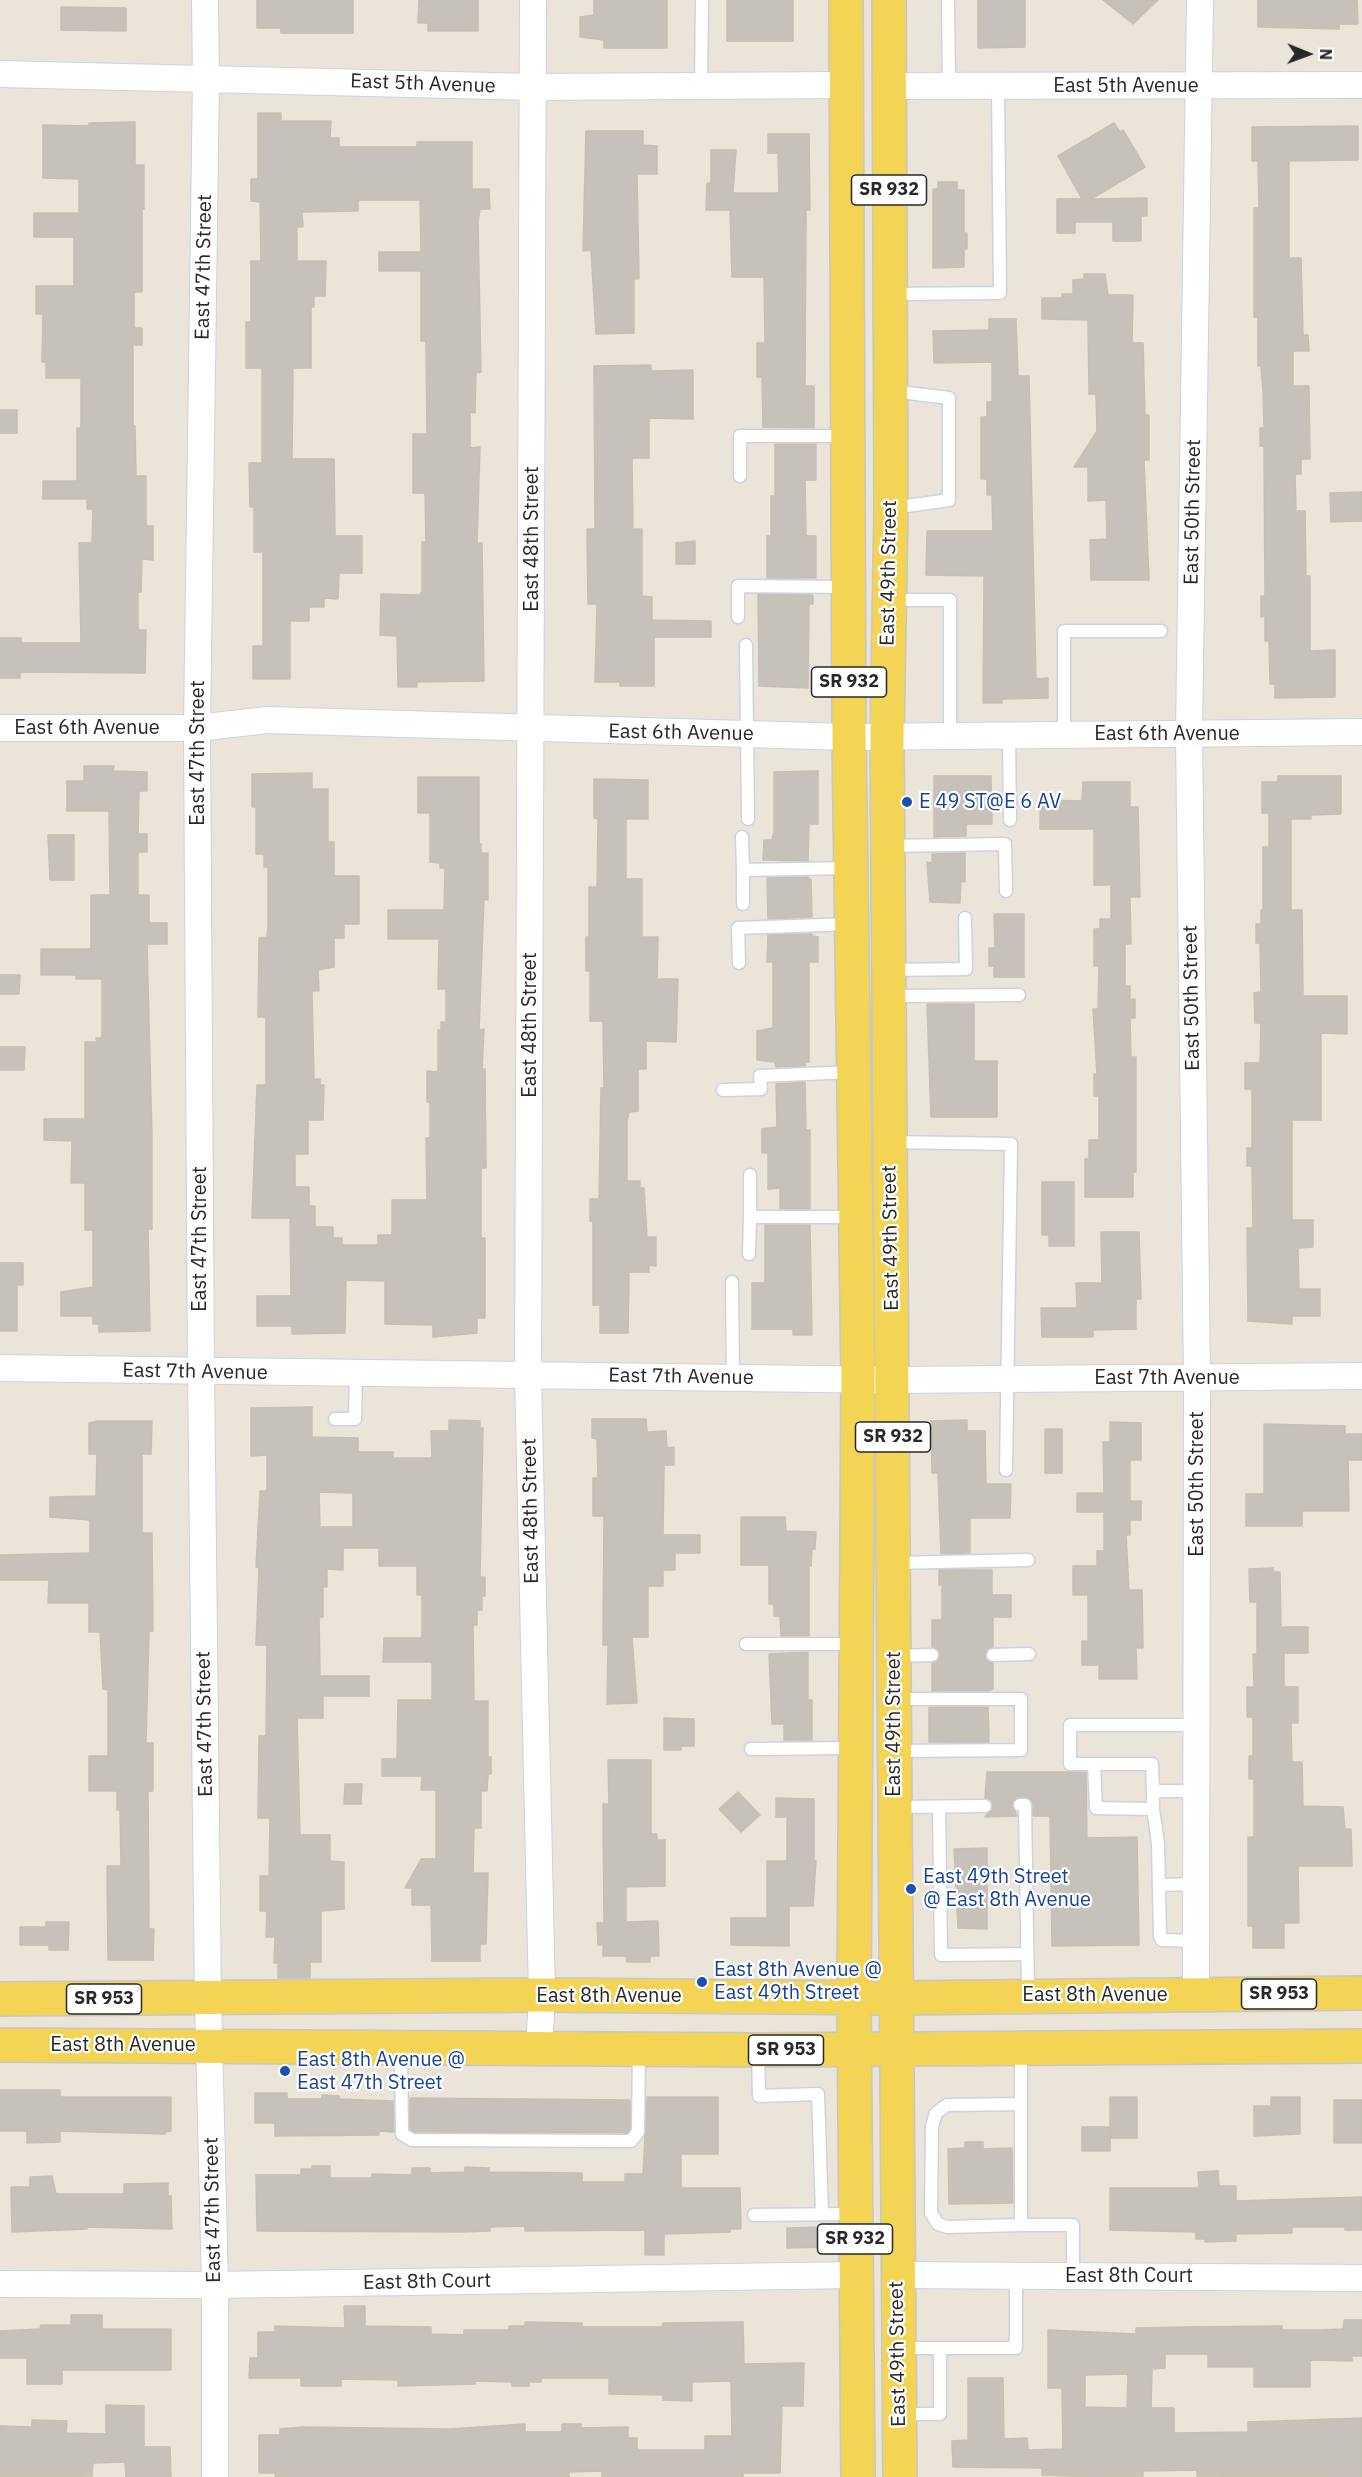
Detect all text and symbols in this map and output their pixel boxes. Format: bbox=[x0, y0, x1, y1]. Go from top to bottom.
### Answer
north arrow bbox=[1278, 24, 1338, 84]
text: N bbox=[1316, 48, 1336, 60]
street label: East 5th Avenue bbox=[350, 69, 496, 99]
street label: East 5th Avenue bbox=[1053, 74, 1199, 98]
road number: SR 932 bbox=[852, 175, 926, 205]
street label: East 47th Street bbox=[191, 194, 217, 340]
street label: East 50th Street bbox=[1180, 439, 1206, 585]
street label: East 48th Street bbox=[520, 466, 544, 612]
street label: East 49th Street bbox=[876, 500, 902, 646]
road number: SR 932 bbox=[812, 667, 886, 697]
street label: East 47th Street bbox=[186, 680, 210, 826]
street label: East 6th Avenue bbox=[14, 716, 160, 740]
street label: East 6th Avenue bbox=[608, 720, 754, 746]
street label: East 6th Avenue bbox=[1094, 722, 1240, 746]
place label: E 49 ST@E 6 AV bbox=[919, 790, 1061, 814]
marker: E 49 ST@E 6 AV bbox=[900, 795, 914, 809]
street label: East 50th Street bbox=[1179, 925, 1205, 1071]
street label: East 48th Street bbox=[518, 952, 542, 1098]
street label: East 49th Street bbox=[878, 1165, 904, 1311]
street label: East 47th Street bbox=[188, 1166, 212, 1312]
street label: East 7th Avenue bbox=[122, 1359, 268, 1385]
street label: East 7th Avenue bbox=[608, 1364, 754, 1390]
street label: East 7th Avenue bbox=[1094, 1366, 1240, 1390]
street label: East 50th Street bbox=[1185, 1411, 1209, 1557]
road number: SR 932 bbox=[856, 1422, 930, 1452]
street label: East 48th Street bbox=[518, 1438, 544, 1584]
street label: East 47th Street bbox=[192, 1651, 218, 1797]
street label: East 49th Street bbox=[882, 1651, 906, 1797]
place label: East 49th Street @ East 8th Avenue bbox=[923, 1865, 1091, 1912]
marker: East 49th Street @ East 8th Avenue bbox=[904, 1882, 918, 1896]
place label: East 8th Avenue @ East 49th Street bbox=[714, 1958, 882, 2005]
marker: East 8th Avenue @ East 49th Street bbox=[695, 1975, 709, 1989]
road number: SR 953 bbox=[1242, 1979, 1316, 2009]
street label: East 8th Avenue bbox=[1022, 1983, 1168, 2007]
road number: SR 953 bbox=[66, 1984, 142, 2014]
street label: East 8th Avenue bbox=[536, 1984, 682, 2008]
street label: East 8th Avenue bbox=[50, 2033, 196, 2057]
road number: SR 953 bbox=[748, 2035, 824, 2065]
place label: East 8th Avenue @ East 47th Street bbox=[297, 2048, 465, 2095]
marker: East 8th Avenue @ East 47th Street bbox=[278, 2064, 292, 2078]
street label: East 47th Street bbox=[200, 2137, 226, 2283]
road number: SR 932 bbox=[818, 2224, 892, 2254]
street label: East 8th Court bbox=[1065, 2264, 1193, 2288]
street label: East 8th Court bbox=[363, 2269, 491, 2295]
street label: East 49th Street bbox=[885, 2281, 911, 2427]

